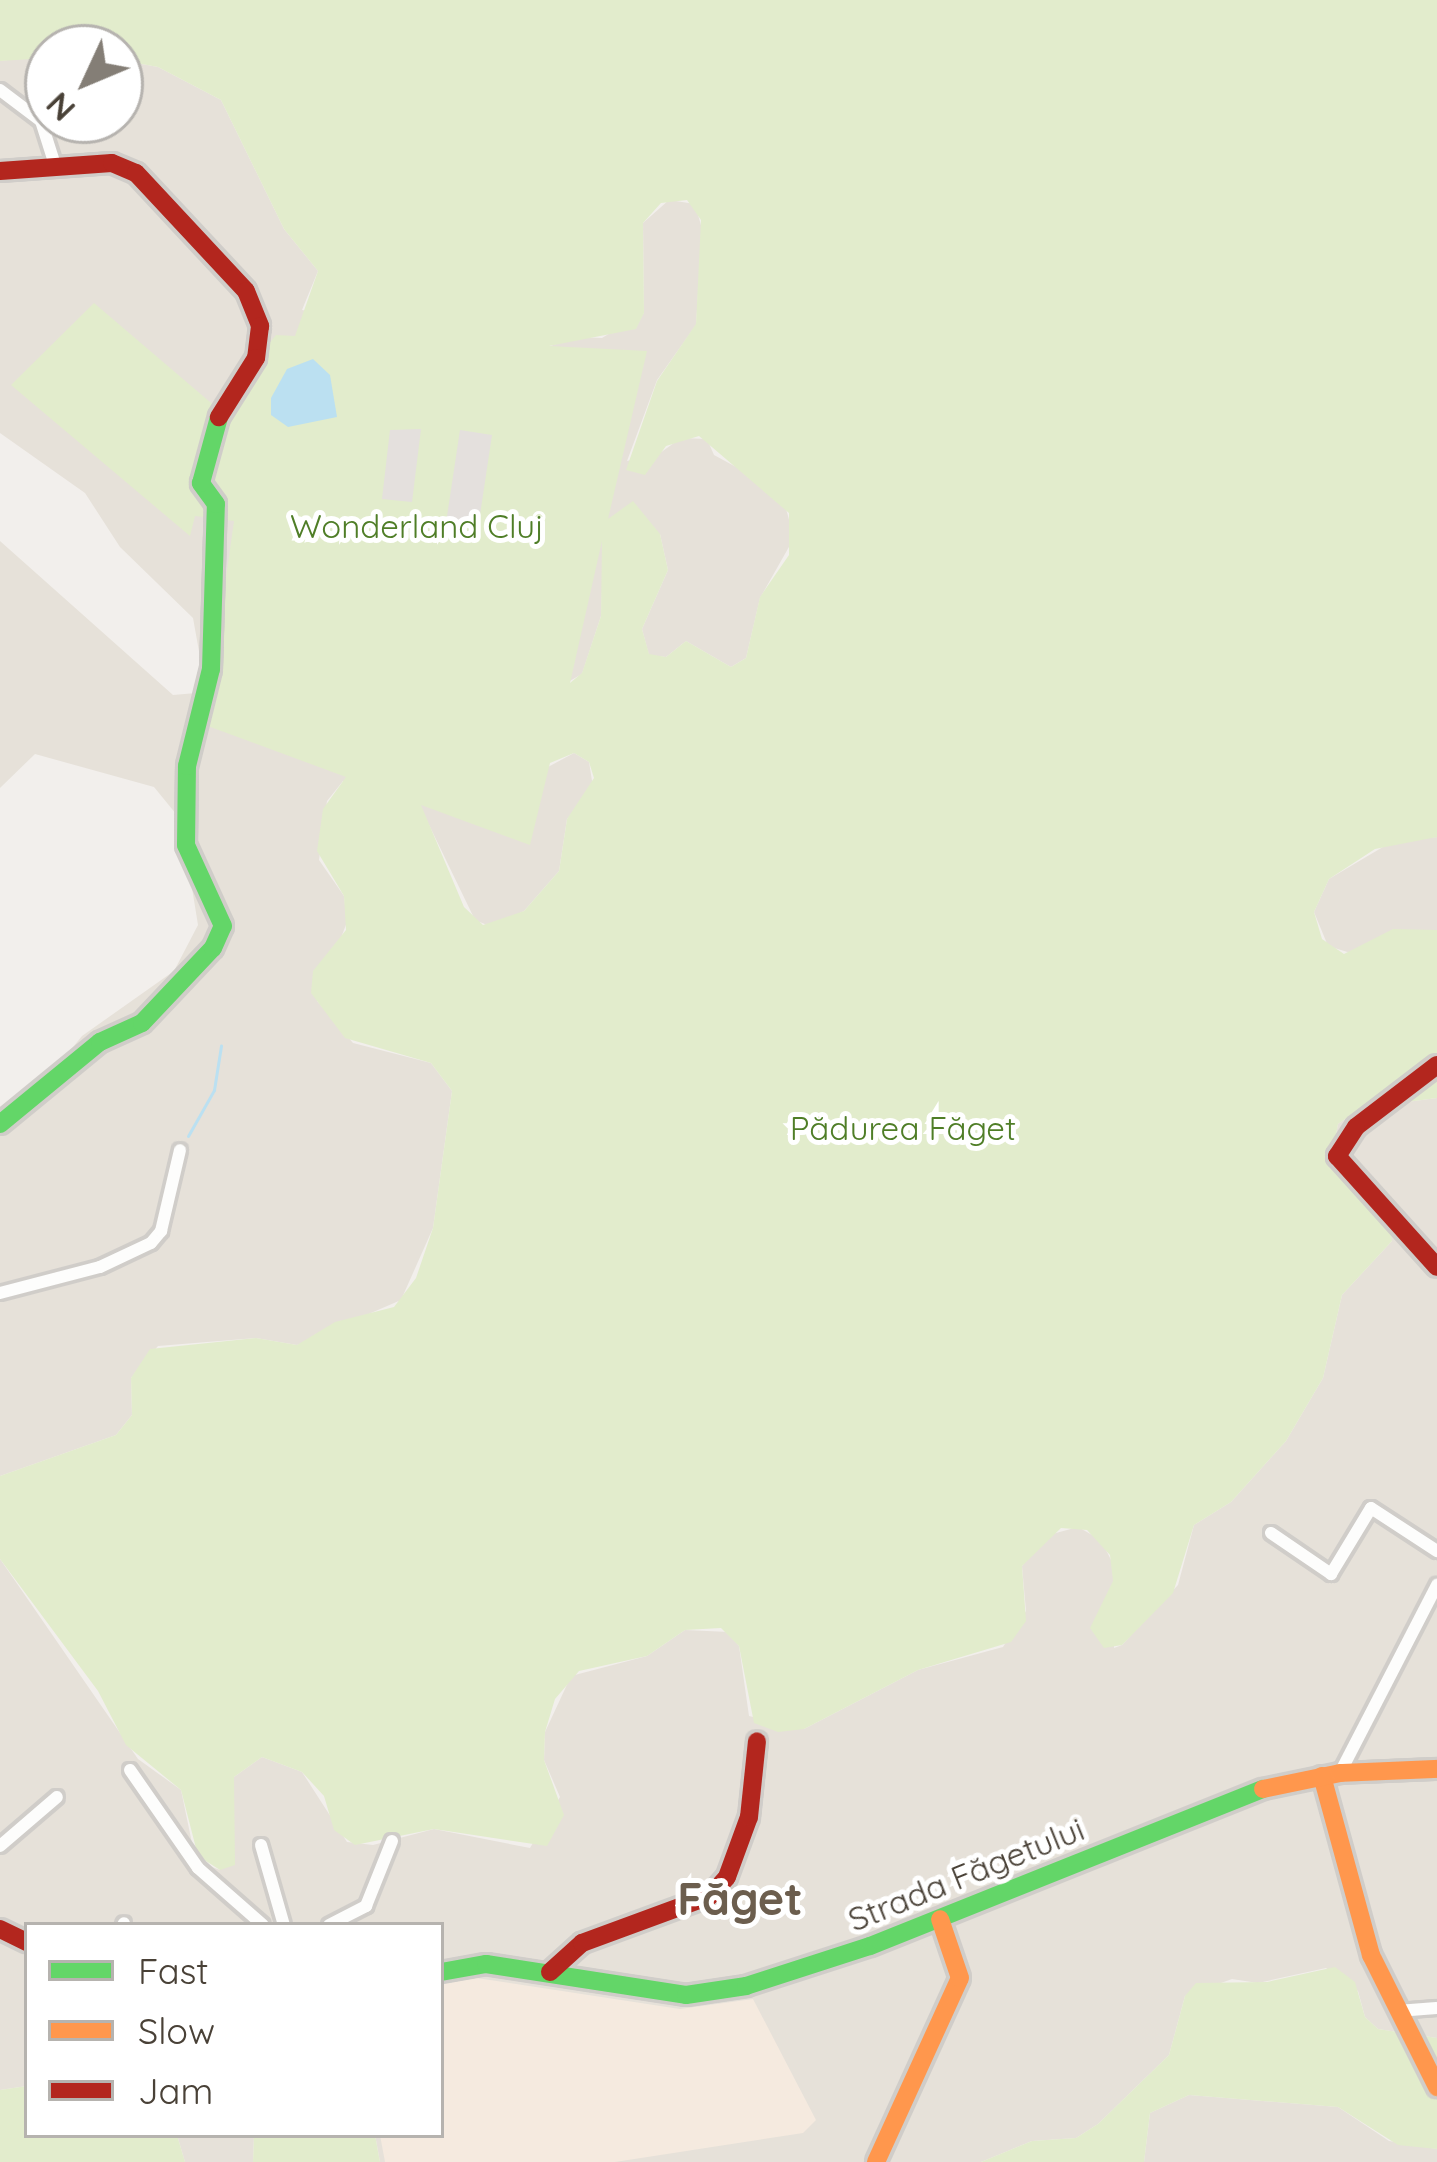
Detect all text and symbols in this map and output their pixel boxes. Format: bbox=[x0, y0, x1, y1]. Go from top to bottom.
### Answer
north arrow bbox=[24, 24, 144, 144]
text: N bbox=[37, 84, 83, 130]
park label: Wonderland Cluj bbox=[290, 506, 544, 546]
park label: Pădurea Făget bbox=[790, 1108, 1016, 1148]
street label: Strada Făgetului bbox=[842, 1809, 1090, 1939]
district label: Făget bbox=[677, 1872, 803, 1926]
legend bbox=[24, 1922, 444, 2138]
text: Fast bbox=[138, 1948, 209, 1993]
text: Slow bbox=[138, 2008, 215, 2053]
text: Jam bbox=[138, 2068, 213, 2113]

